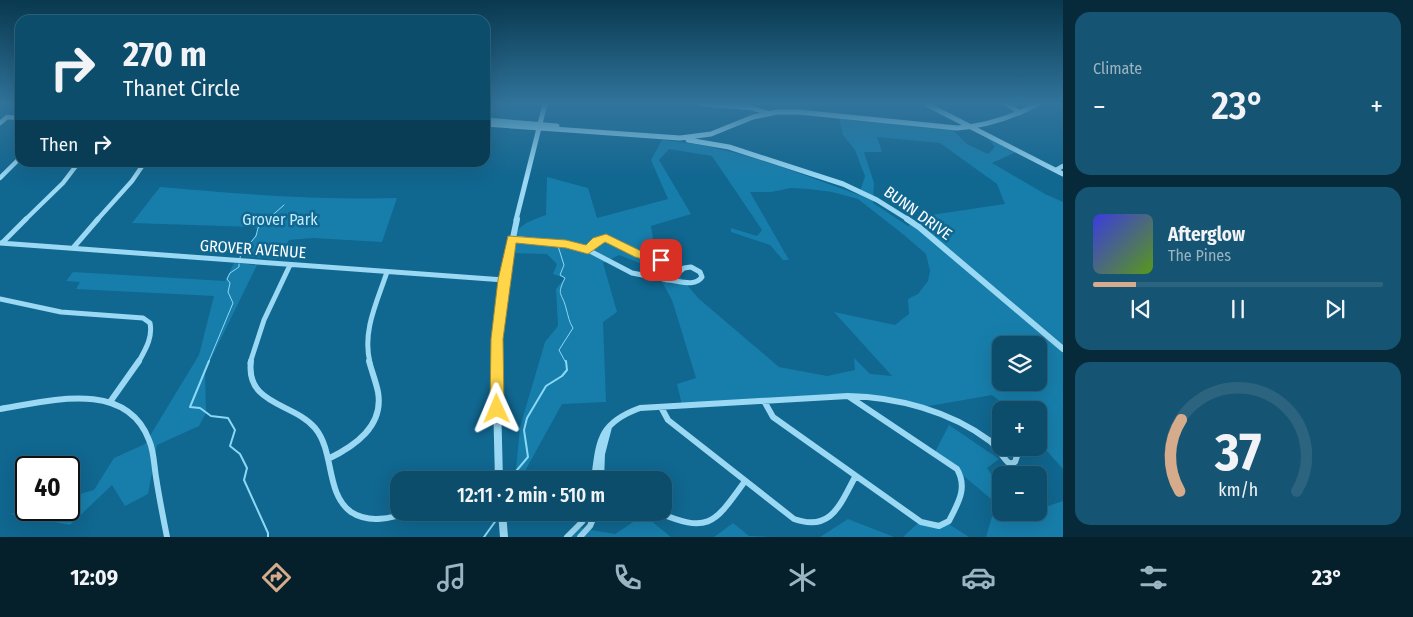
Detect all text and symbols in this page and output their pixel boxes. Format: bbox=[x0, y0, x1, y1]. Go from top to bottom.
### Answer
text: 270 m bbox=[123, 33, 207, 75]
icon: right bbox=[40, 35, 105, 100]
text: Climate bbox=[1093, 59, 1142, 78]
text: Thanet Circle bbox=[123, 75, 240, 102]
text: 23° bbox=[1211, 83, 1264, 129]
text: − bbox=[1093, 90, 1106, 123]
text: + bbox=[1370, 90, 1383, 123]
icon: right bbox=[88, 130, 116, 158]
text: Then bbox=[40, 133, 78, 156]
street label: BUNN DRIVE bbox=[880, 182, 956, 244]
park label: Grover Park bbox=[242, 210, 318, 229]
text: Afterglow bbox=[1168, 223, 1245, 246]
street label: GROVER AVENUE bbox=[199, 236, 307, 262]
pin bbox=[640, 239, 682, 281]
icon: arrive bbox=[647, 246, 675, 274]
text: The Pines bbox=[1168, 246, 1231, 265]
icon: previous bbox=[1127, 295, 1155, 323]
icon: pause bbox=[1224, 295, 1252, 323]
icon: next bbox=[1321, 295, 1349, 323]
map controls bbox=[992, 336, 1047, 521]
button: layers bbox=[992, 336, 1047, 391]
position arrow bbox=[470, 382, 522, 434]
button: + bbox=[992, 401, 1047, 456]
text: 37 bbox=[1214, 421, 1261, 484]
speed limit sign: 40 bbox=[15, 456, 80, 521]
button: − bbox=[992, 466, 1047, 521]
text: km/h bbox=[1218, 479, 1258, 501]
text: 12:11 · 2 min · 510 m bbox=[457, 484, 605, 507]
icon: directions bbox=[259, 560, 294, 595]
icon: music bbox=[434, 560, 469, 595]
icon: phone bbox=[610, 560, 645, 595]
icon: climate bbox=[785, 560, 820, 595]
icon: car bbox=[961, 560, 996, 595]
icon: filters bbox=[1136, 560, 1171, 595]
text: 12:09 bbox=[70, 564, 118, 591]
text: 23° bbox=[1312, 564, 1343, 591]

